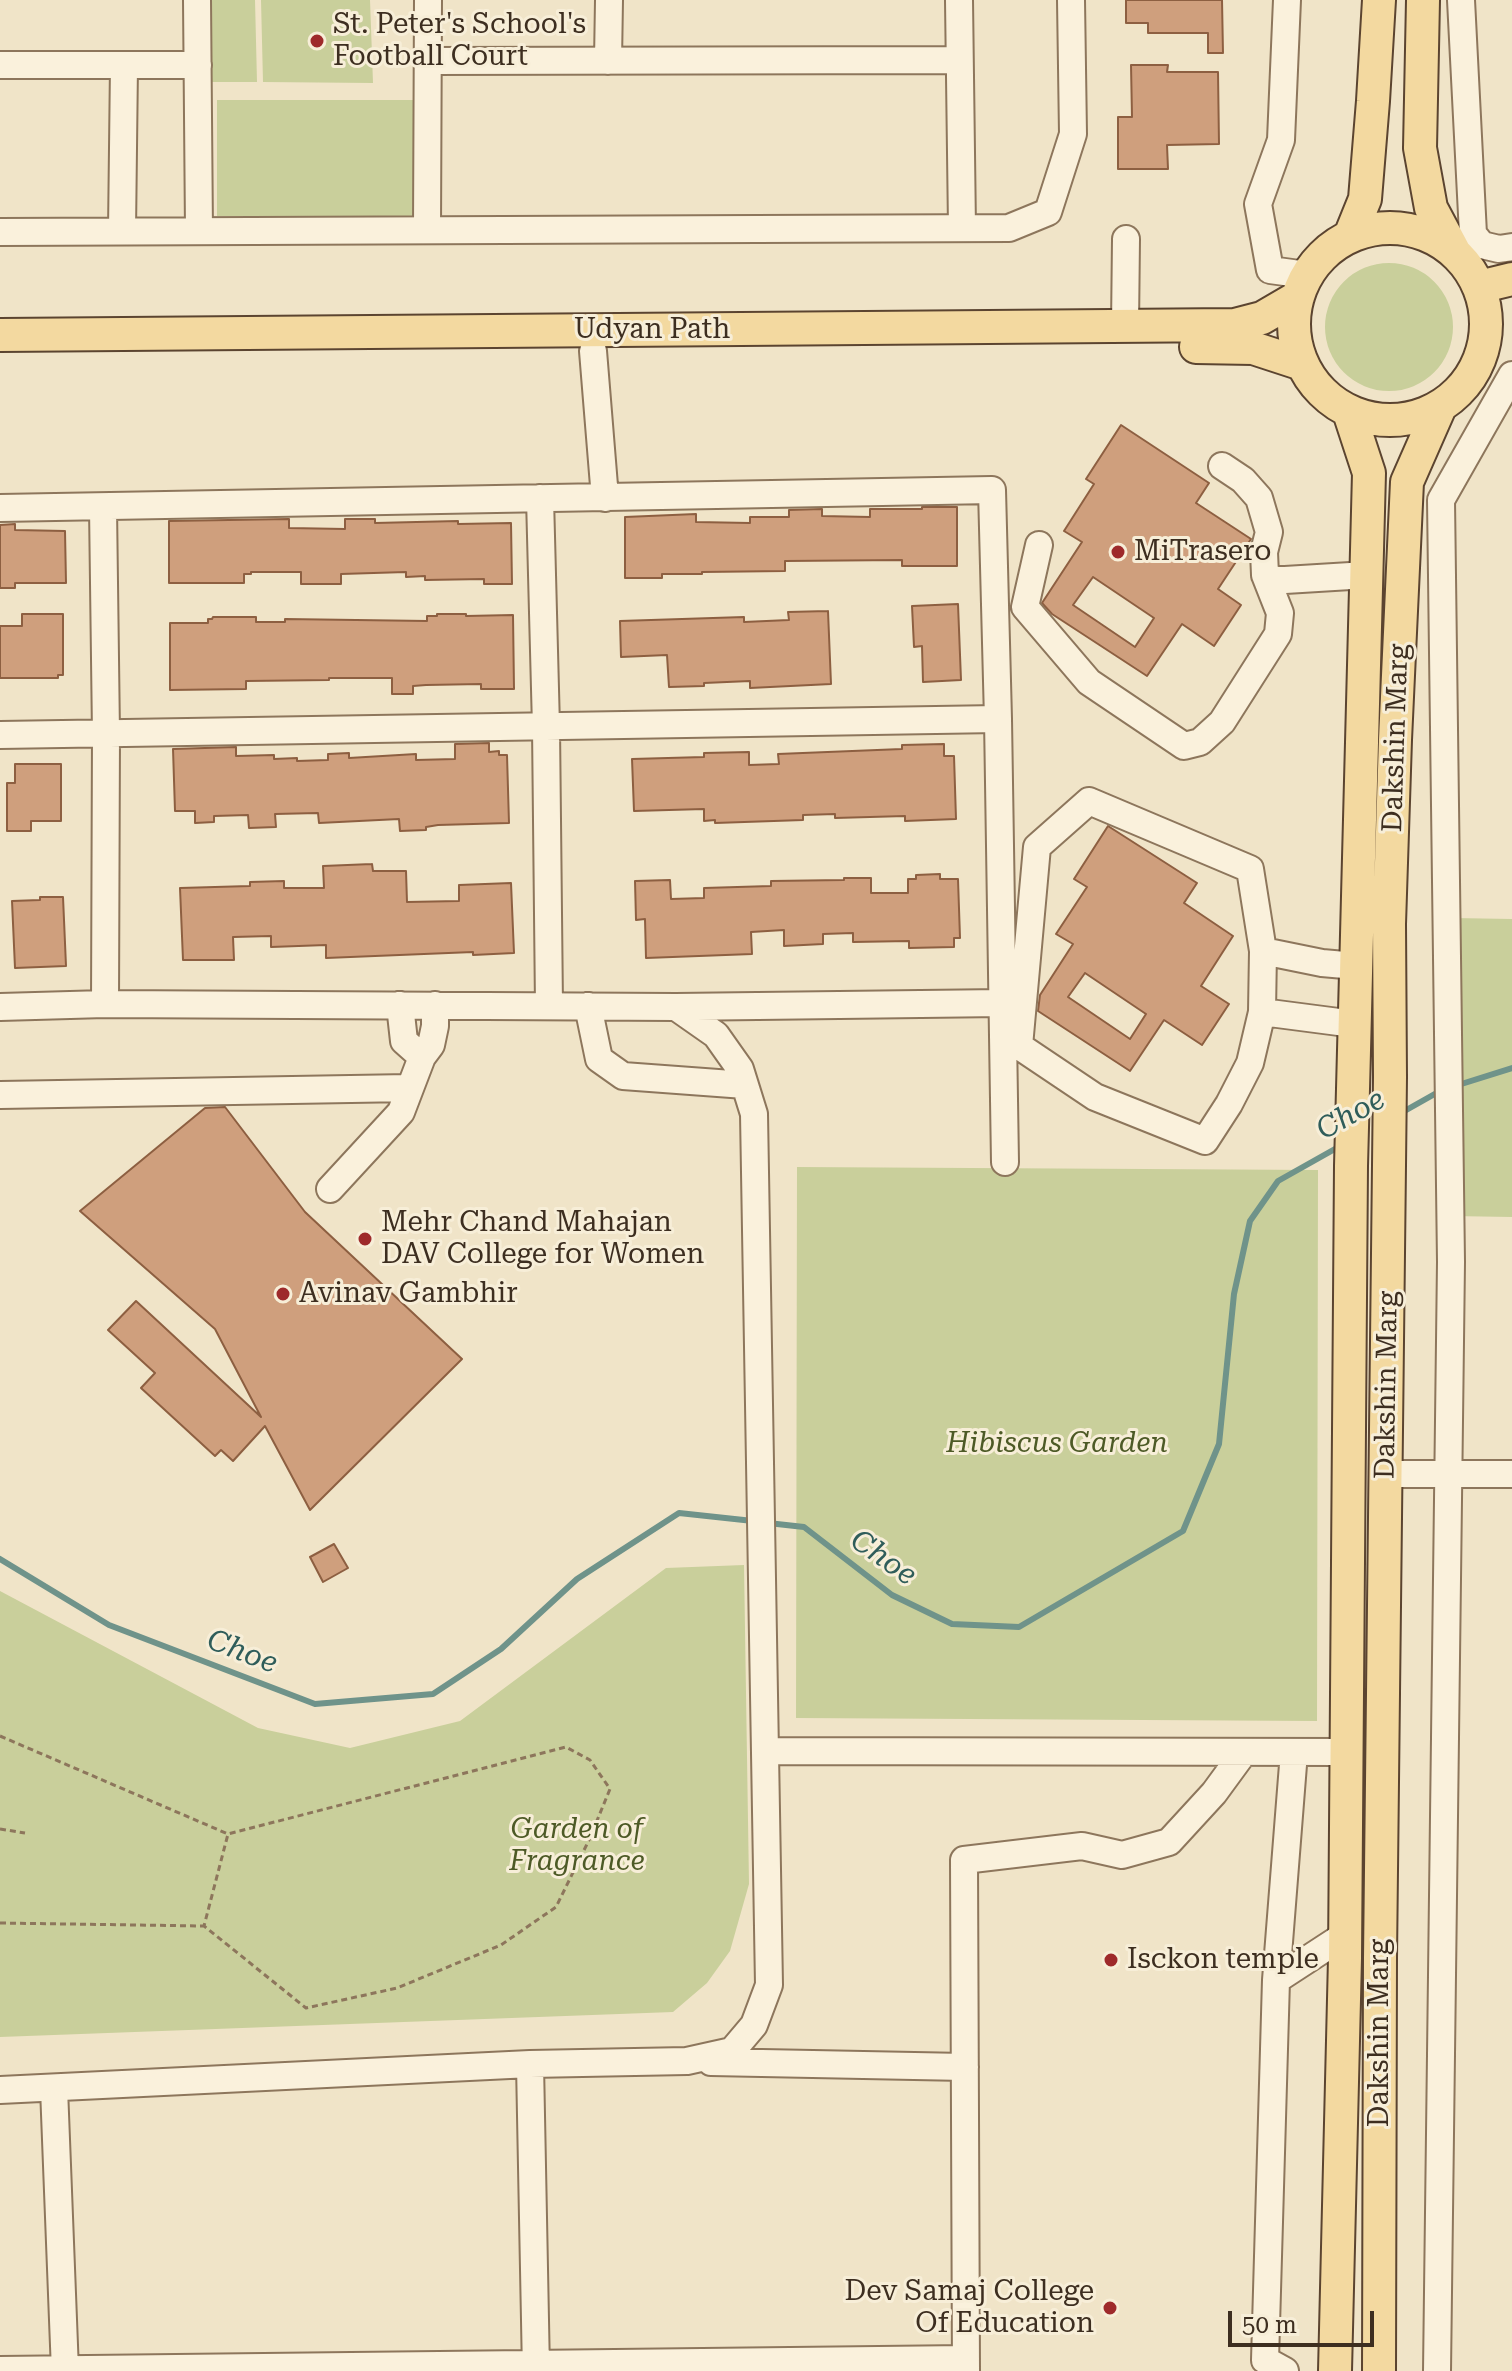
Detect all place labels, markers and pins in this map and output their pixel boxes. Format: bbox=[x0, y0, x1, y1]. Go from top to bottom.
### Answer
place label: St. Peter's School's Football Court bbox=[333, 8, 586, 74]
marker: St. Peter's School's Football Court bbox=[308, 32, 326, 50]
place label: MiTrasero bbox=[1134, 535, 1271, 569]
marker: MiTrasero bbox=[1109, 543, 1127, 561]
place label: Mehr Chand Mahajan DAV College for Women bbox=[381, 1206, 704, 1272]
marker: Mehr Chand Mahajan DAV College for Women bbox=[356, 1230, 374, 1248]
place label: Avinav Gambhir bbox=[299, 1277, 518, 1311]
marker: Avinav Gambhir bbox=[274, 1285, 292, 1303]
place label: Isckon temple bbox=[1127, 1943, 1319, 1977]
marker: Isckon temple bbox=[1102, 1951, 1120, 1969]
place label: Dev Samaj College Of Education bbox=[844, 2275, 1094, 2341]
marker: Dev Samaj College Of Education bbox=[1101, 2299, 1119, 2317]

